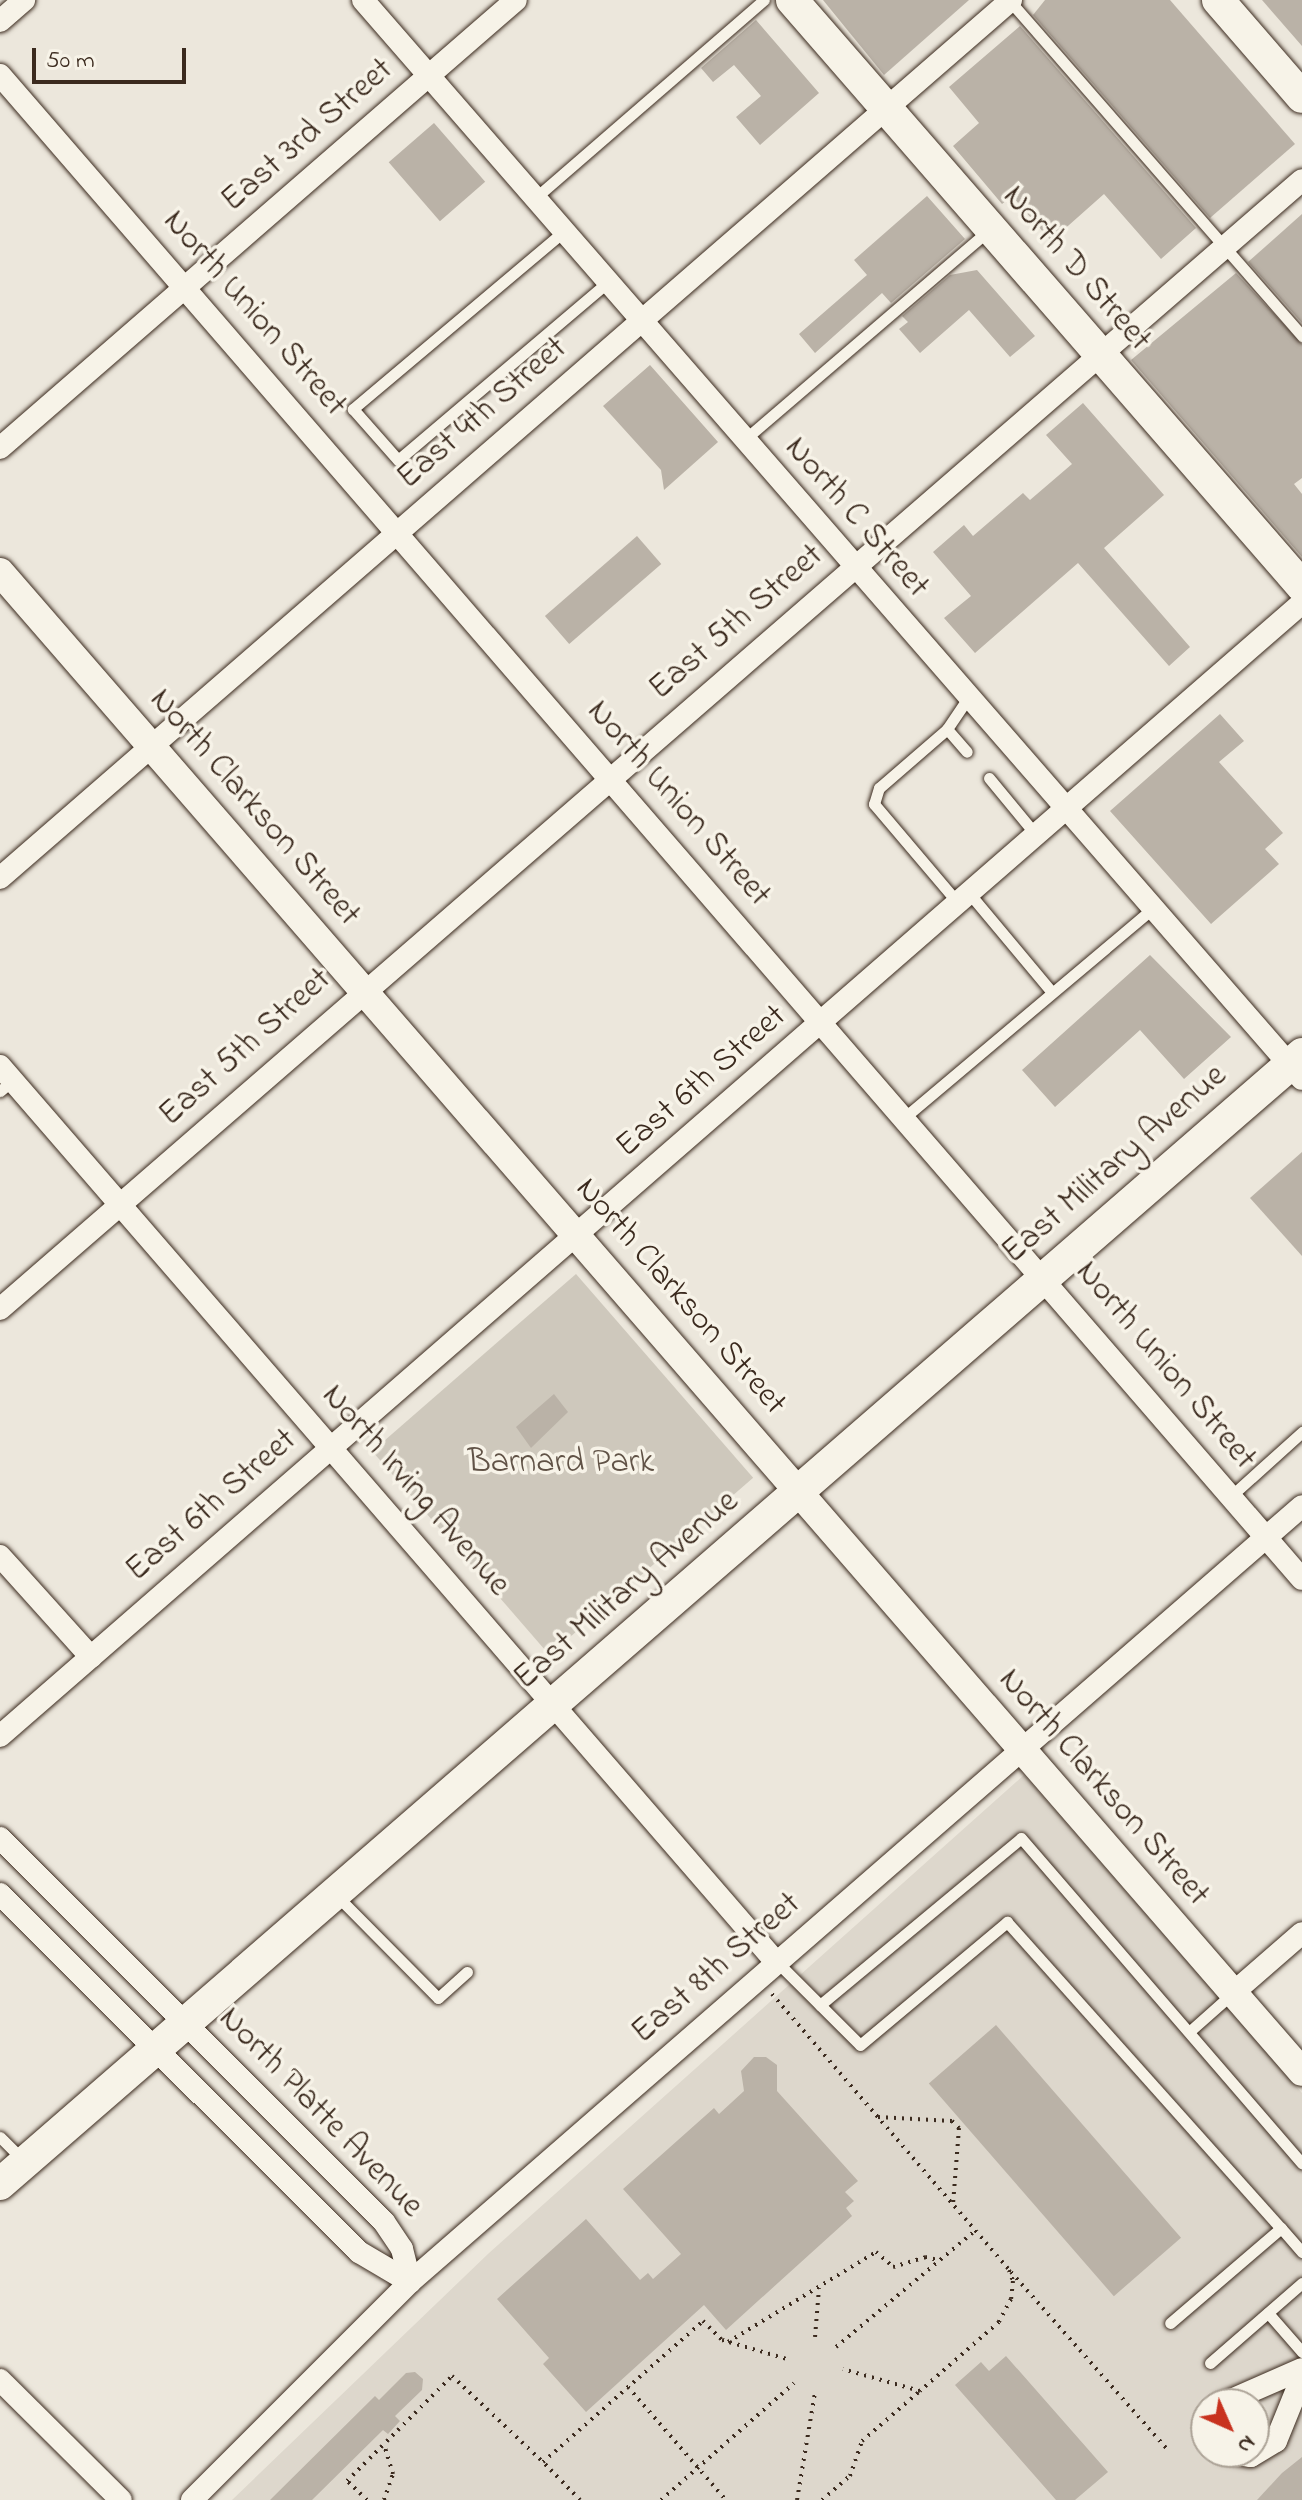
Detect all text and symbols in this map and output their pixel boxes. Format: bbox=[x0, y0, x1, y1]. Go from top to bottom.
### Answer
scale bar bbox=[36, 32, 190, 82]
text: 50 m bbox=[46, 44, 95, 79]
street label: East 3rd Street bbox=[214, 50, 402, 222]
street label: North D Street bbox=[993, 178, 1159, 360]
street label: North Union Street bbox=[153, 202, 355, 426]
street label: East 4th Street bbox=[390, 329, 576, 499]
street label: North C Street bbox=[775, 429, 937, 607]
street label: East 5th Street bbox=[642, 536, 832, 710]
street label: North Clarkson Street bbox=[140, 681, 368, 935]
street label: North Union Street bbox=[577, 692, 779, 916]
street label: East 5th Street bbox=[152, 960, 340, 1136]
street label: East 6th Street bbox=[608, 997, 796, 1167]
street label: East Military Avenue bbox=[994, 1056, 1236, 1274]
street label: North Clarkson Street bbox=[566, 1170, 794, 1424]
street label: North Union Street bbox=[1066, 1253, 1264, 1479]
street label: North Irving Avenue bbox=[312, 1377, 518, 1605]
street label: East 6th Street bbox=[118, 1421, 306, 1591]
park label: Barnard Park bbox=[468, 1444, 654, 1484]
street label: East Military Avenue bbox=[506, 1482, 748, 1700]
street label: North Clarkson Street bbox=[989, 1661, 1217, 1915]
street label: East 8th Street bbox=[624, 1884, 810, 2054]
street label: North Platte Avenue bbox=[209, 1999, 431, 2227]
north arrow bbox=[1190, 2388, 1270, 2468]
text: N bbox=[1229, 2427, 1262, 2460]

